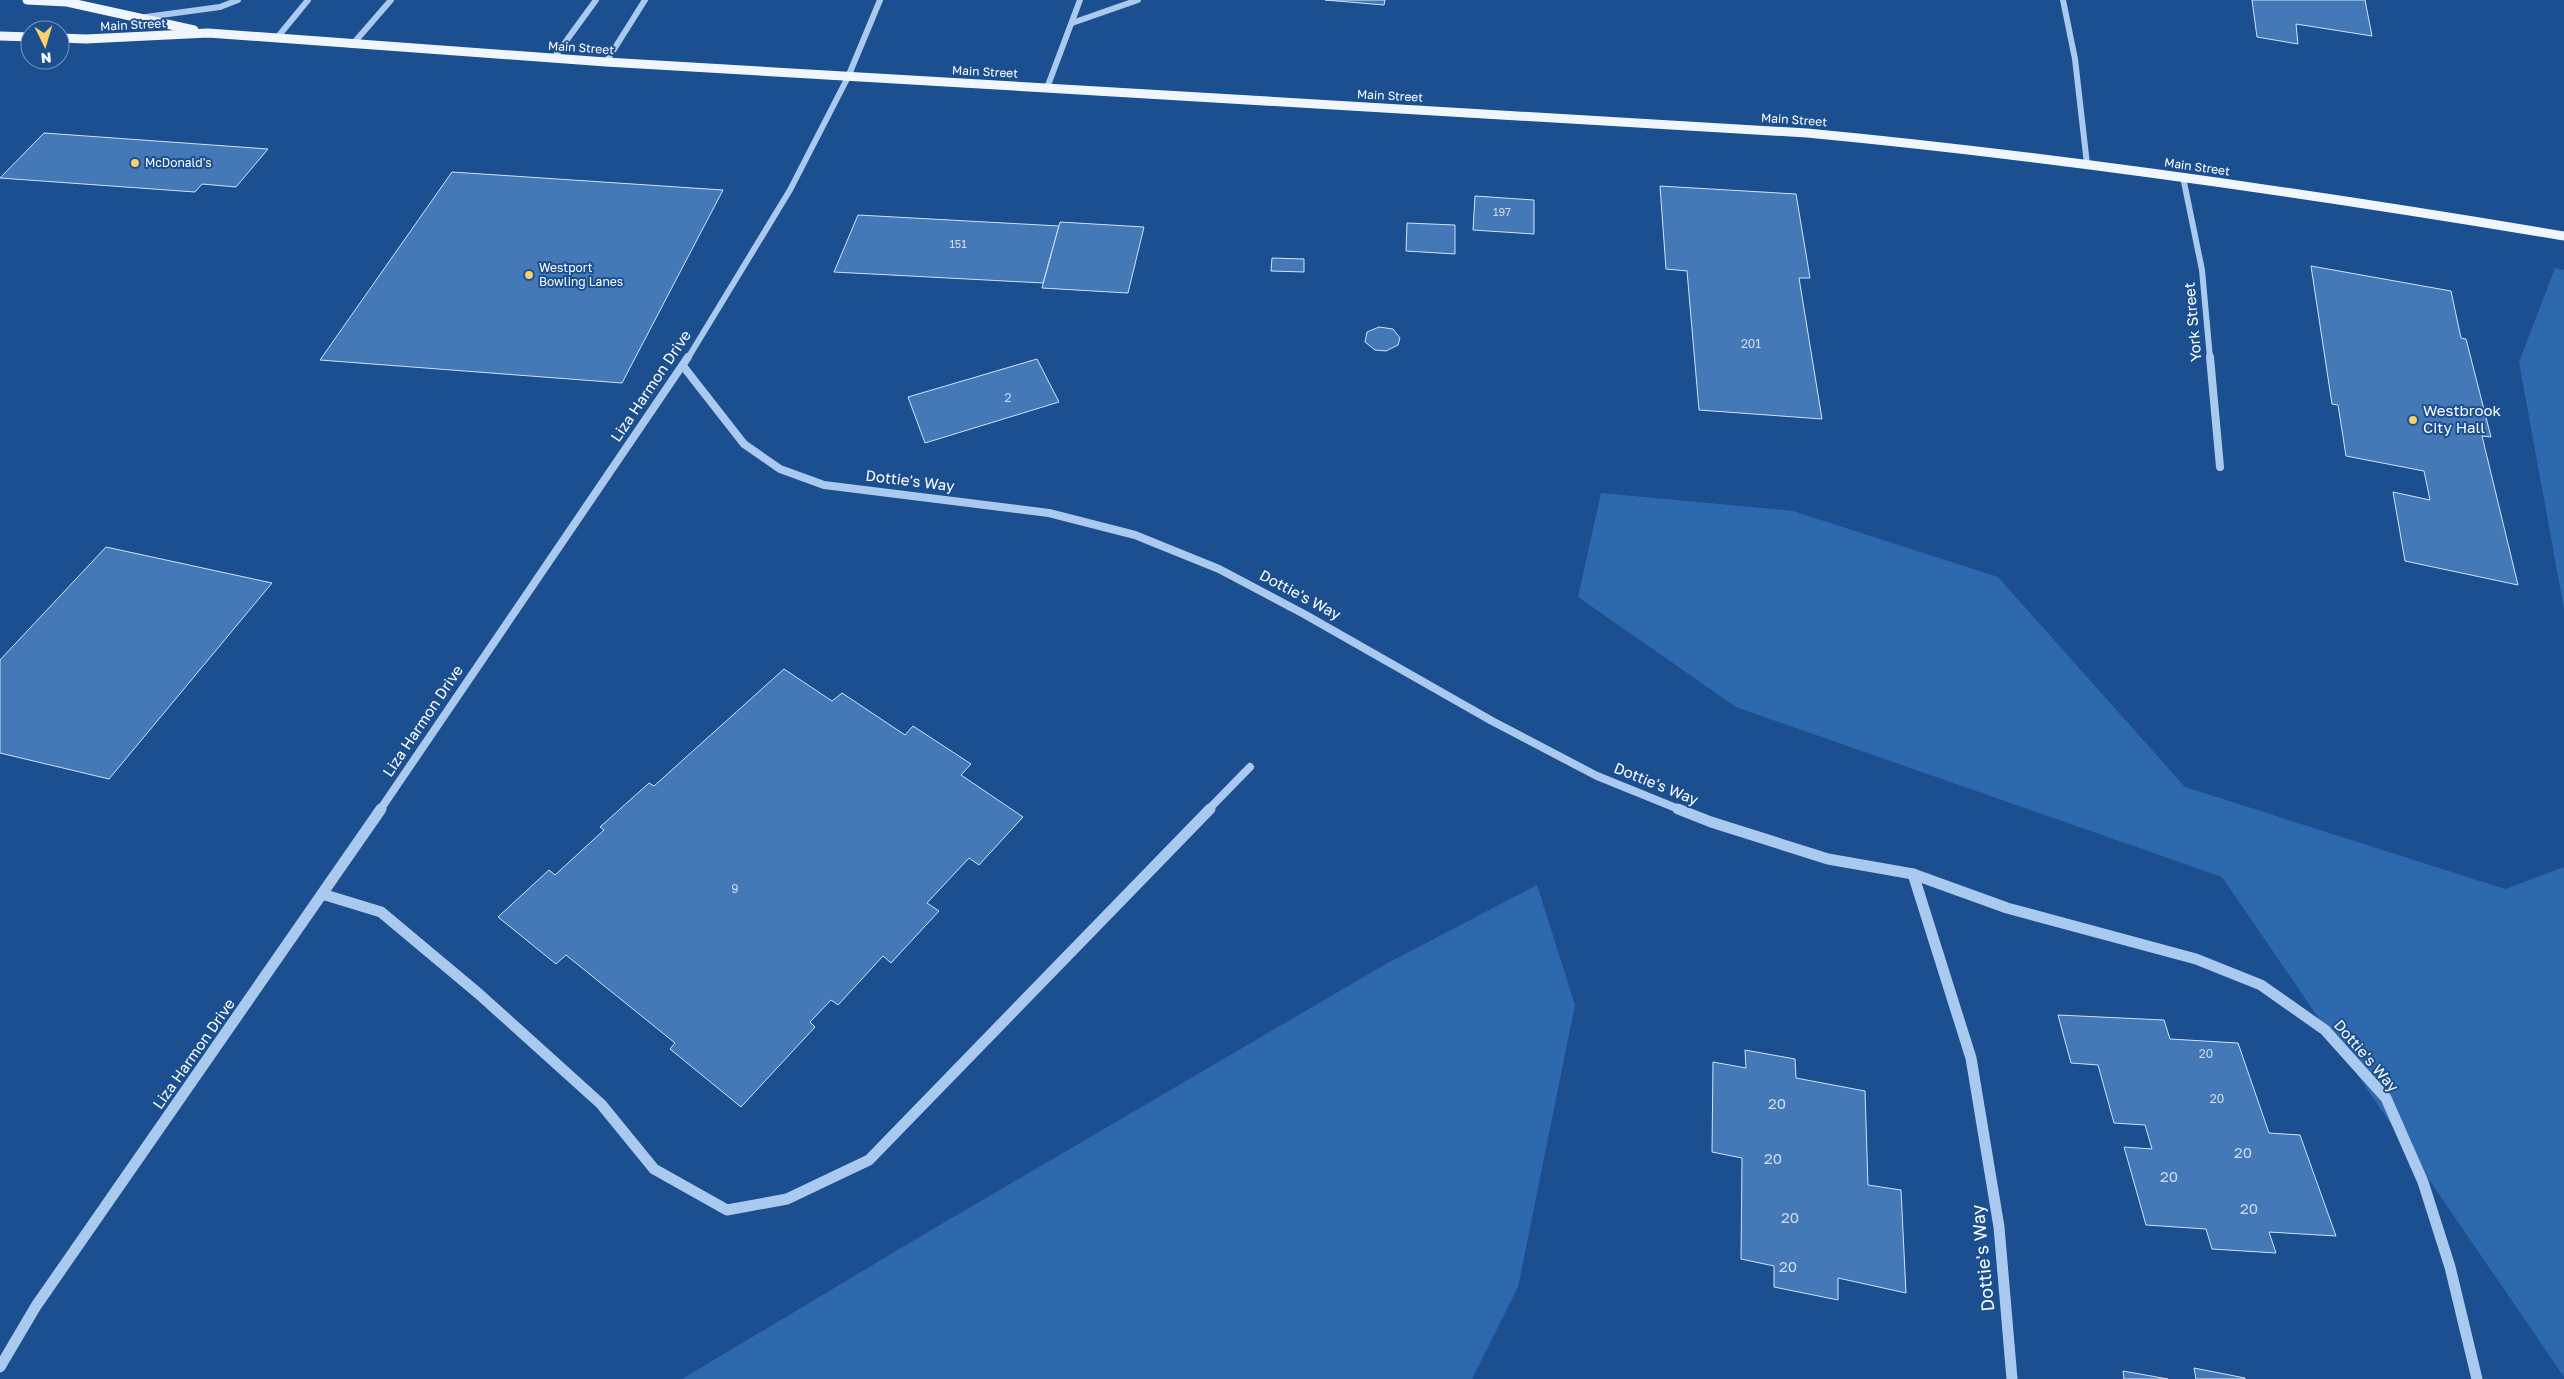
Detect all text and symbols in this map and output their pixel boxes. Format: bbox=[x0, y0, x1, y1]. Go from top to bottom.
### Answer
street label: Main Street bbox=[100, 15, 167, 34]
north arrow bbox=[20, 20, 70, 70]
street label: Main Street bbox=[547, 38, 615, 57]
text: N bbox=[40, 50, 52, 67]
street label: Main Street bbox=[952, 62, 1019, 81]
street label: Main Street bbox=[1357, 86, 1424, 105]
street label: Main Street bbox=[1760, 110, 1828, 129]
street label: Main Street bbox=[2163, 154, 2231, 179]
place label: McDonald's bbox=[145, 155, 212, 170]
marker: McDonald's bbox=[129, 157, 141, 169]
house number: 197 bbox=[1493, 205, 1511, 218]
house number: 151 bbox=[949, 237, 967, 250]
place label: Westport Bowling Lanes bbox=[539, 260, 623, 289]
marker: Westport Bowling Lanes bbox=[523, 269, 535, 281]
street label: York Street bbox=[2180, 282, 2204, 363]
street label: Liza Harmon Drive bbox=[606, 326, 694, 445]
house number: 201 bbox=[1741, 336, 1761, 351]
house number: 2 bbox=[1005, 390, 1012, 405]
place label: Westbrook City Hall bbox=[2423, 401, 2501, 436]
marker: Westbrook City Hall bbox=[2407, 414, 2419, 426]
street label: Dottie's Way bbox=[865, 466, 956, 494]
street label: Dottie's Way bbox=[1257, 565, 1345, 623]
street label: Liza Harmon Drive bbox=[378, 661, 466, 780]
street label: Dottie's Way bbox=[1612, 758, 1702, 808]
house number: 9 bbox=[731, 881, 739, 896]
street label: Liza Harmon Drive bbox=[148, 995, 238, 1112]
street label: Dottie's Way bbox=[2331, 1016, 2403, 1095]
house number: 20 bbox=[2199, 1046, 2213, 1061]
house number: 20 bbox=[2210, 1091, 2224, 1106]
house number: 20 bbox=[1768, 1094, 1786, 1112]
house number: 20 bbox=[2234, 1143, 2252, 1161]
house number: 20 bbox=[1764, 1149, 1782, 1167]
house number: 20 bbox=[2160, 1167, 2178, 1185]
house number: 20 bbox=[2240, 1199, 2258, 1217]
street label: Dottie's Way bbox=[1965, 1204, 1999, 1313]
house number: 20 bbox=[1781, 1208, 1799, 1226]
house number: 20 bbox=[1779, 1257, 1797, 1275]

